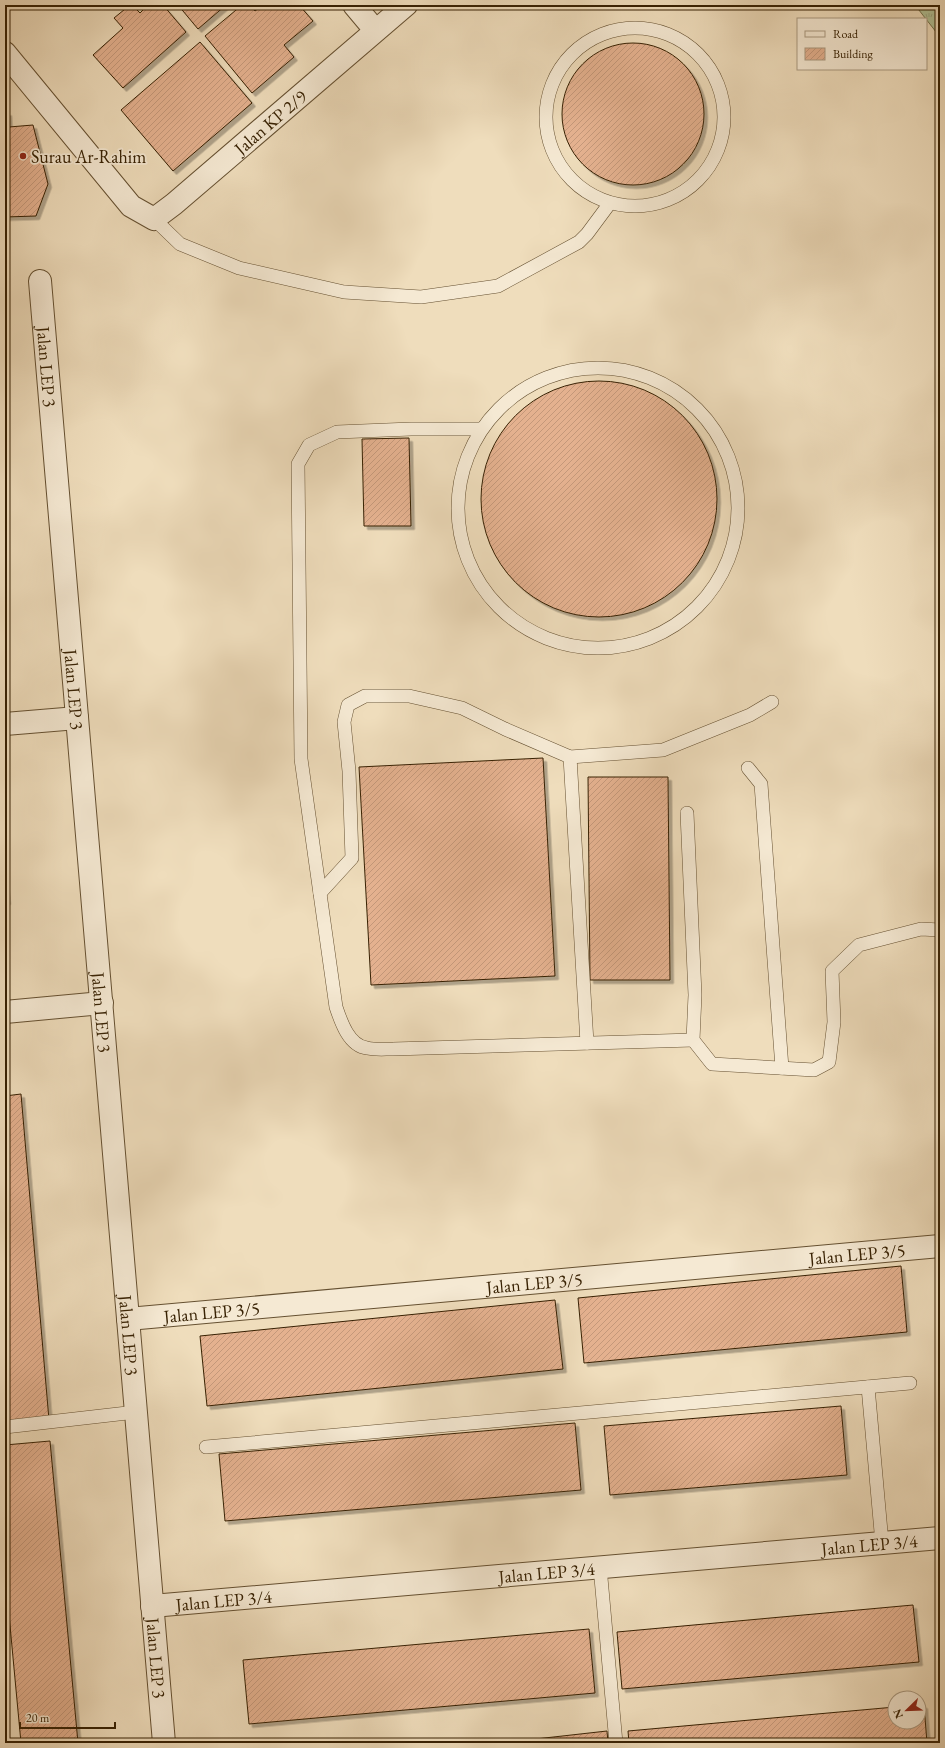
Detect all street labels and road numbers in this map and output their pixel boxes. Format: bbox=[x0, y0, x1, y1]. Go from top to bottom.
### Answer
street label: Jalan KP 2/9 bbox=[227, 84, 311, 160]
street label: Jalan LEP 3 bbox=[32, 323, 62, 408]
street label: Jalan LEP 3 bbox=[60, 646, 90, 731]
street label: Jalan LEP 3 bbox=[87, 969, 117, 1054]
street label: Jalan LEP 3/5 bbox=[806, 1238, 906, 1269]
street label: Jalan LEP 3/5 bbox=[483, 1267, 584, 1298]
street label: Jalan LEP 3 bbox=[114, 1292, 144, 1376]
street label: Jalan LEP 3/5 bbox=[161, 1296, 261, 1327]
street label: Jalan LEP 3/4 bbox=[818, 1528, 919, 1560]
street label: Jalan LEP 3/4 bbox=[495, 1556, 596, 1588]
street label: Jalan LEP 3/4 bbox=[173, 1584, 273, 1616]
street label: Jalan LEP 3 bbox=[142, 1615, 172, 1699]

